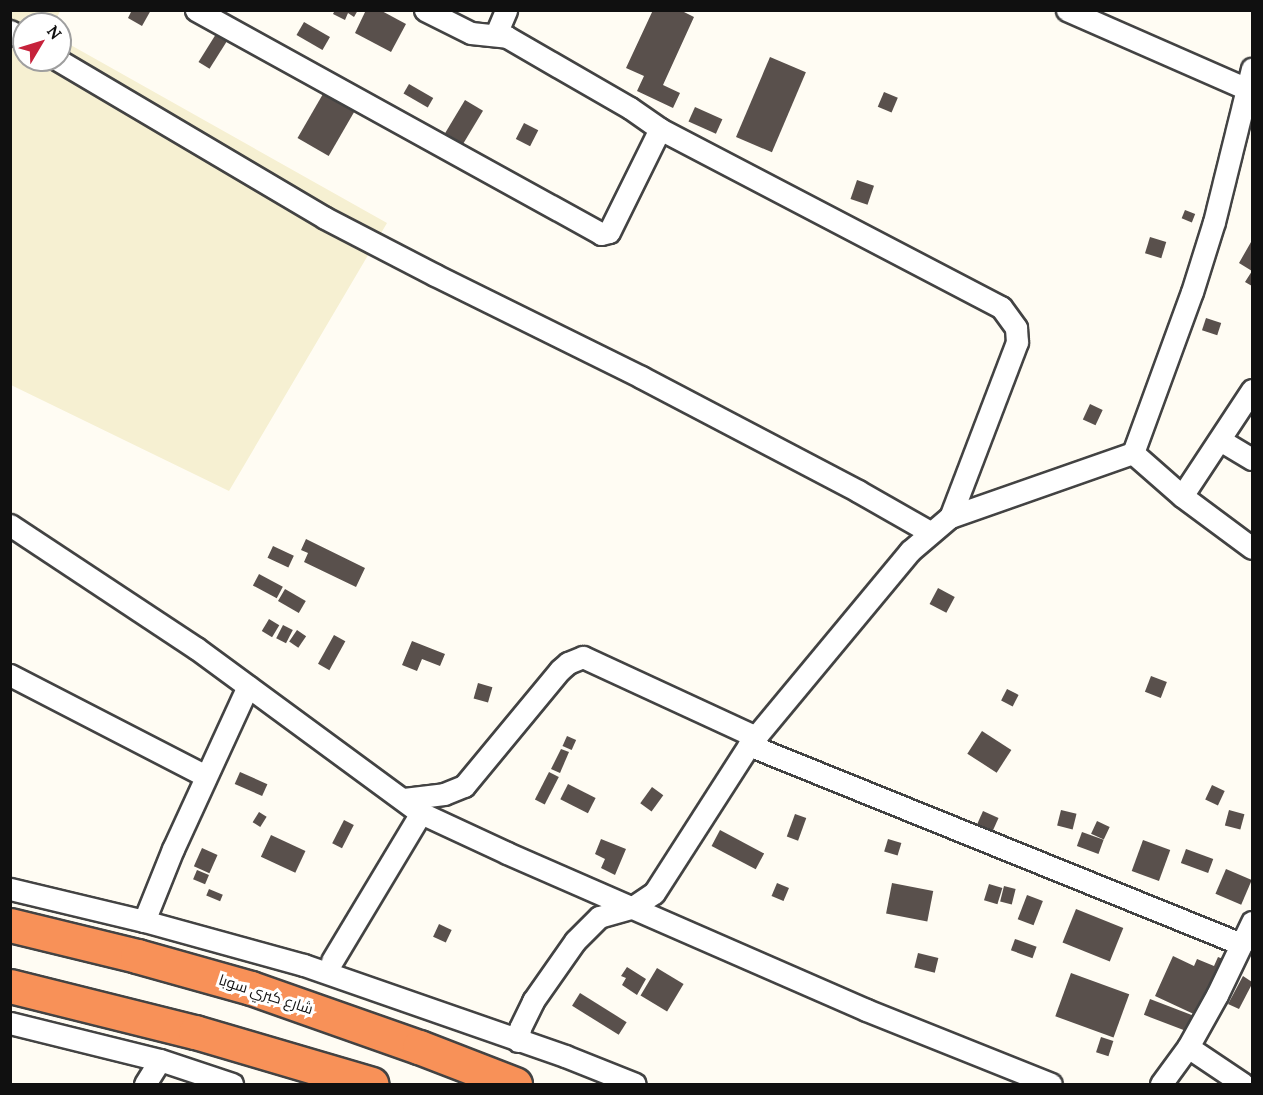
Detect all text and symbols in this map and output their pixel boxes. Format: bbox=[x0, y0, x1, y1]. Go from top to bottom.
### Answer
north arrow bbox=[12, 12, 72, 72]
text: N bbox=[43, 21, 66, 43]
street label: شارع كبري سوبا bbox=[217, 970, 315, 1018]

